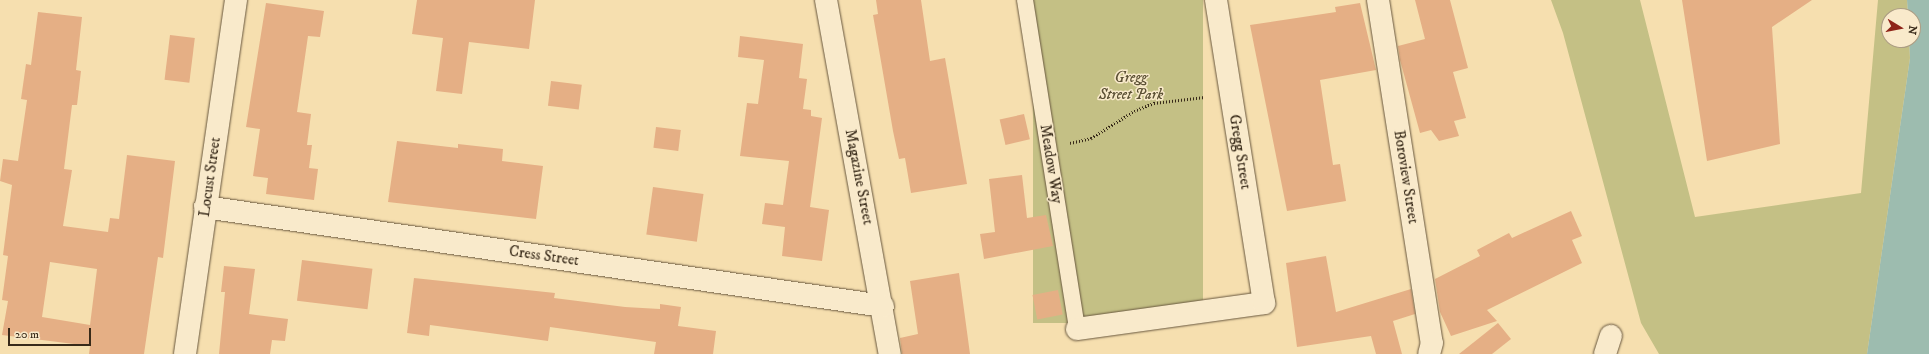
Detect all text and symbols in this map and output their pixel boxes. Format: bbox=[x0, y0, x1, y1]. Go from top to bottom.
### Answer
north arrow bbox=[1881, 8, 1921, 48]
text: N bbox=[1904, 24, 1920, 36]
park label: Gregg Street Park bbox=[1099, 68, 1163, 103]
street label: Gregg Street bbox=[1225, 113, 1255, 191]
street label: Meadow Way bbox=[1036, 123, 1066, 205]
street label: Magazine Street bbox=[841, 128, 877, 226]
street label: Boroview Street bbox=[1390, 129, 1422, 225]
street label: Locust Street bbox=[195, 136, 225, 218]
street label: Cress Street bbox=[508, 242, 580, 270]
scale bar bbox=[10, 320, 93, 346]
text: 20 m bbox=[15, 327, 39, 342]

